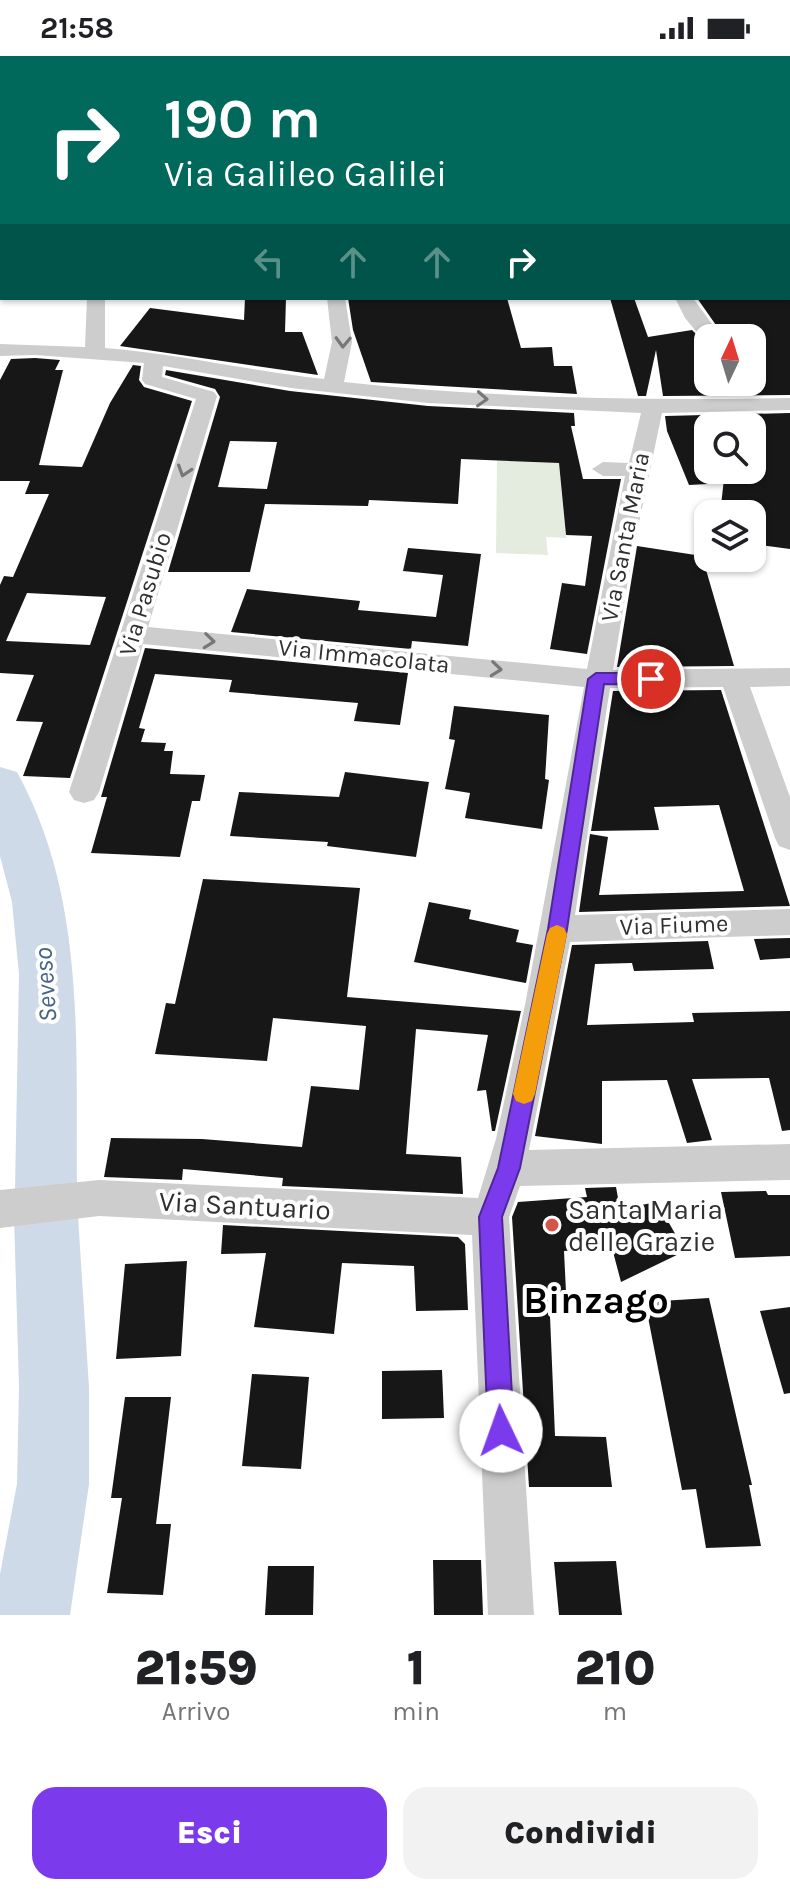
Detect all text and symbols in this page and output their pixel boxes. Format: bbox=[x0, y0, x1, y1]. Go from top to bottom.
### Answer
text: 21:58 bbox=[40, 10, 114, 46]
text: 190 m bbox=[164, 86, 321, 151]
icon: right bbox=[32, 88, 136, 192]
text: Via Galileo Galilei bbox=[164, 153, 447, 195]
icon: left bbox=[247, 240, 291, 284]
icon: ahead bbox=[331, 240, 375, 284]
icon: ahead bbox=[415, 240, 459, 284]
icon: right bbox=[499, 240, 543, 284]
north arrow bbox=[694, 324, 766, 396]
map controls bbox=[694, 324, 766, 572]
one-way arrow bbox=[335, 336, 352, 349]
one-way arrow bbox=[476, 391, 489, 408]
button: search bbox=[694, 412, 766, 484]
street label: Via Santa Maria bbox=[595, 450, 655, 624]
one-way arrow bbox=[177, 463, 193, 477]
button: layers bbox=[694, 500, 766, 572]
street label: Via Pasubio bbox=[113, 529, 177, 659]
one-way arrow bbox=[203, 632, 216, 649]
street label: Via Immacolata bbox=[277, 633, 451, 679]
pin bbox=[617, 645, 685, 713]
icon: arrive bbox=[629, 657, 673, 701]
one-way arrow bbox=[490, 660, 503, 677]
street label: Via Fiume bbox=[619, 909, 729, 941]
water label: Seveso bbox=[27, 946, 64, 1023]
street label: Via Santuario bbox=[158, 1185, 332, 1226]
place label: Santa Maria delle Grazie bbox=[568, 1193, 723, 1258]
marker: Santa Maria delle Grazie bbox=[543, 1216, 561, 1234]
district label: Binzago bbox=[523, 1278, 669, 1323]
position arrow bbox=[459, 1389, 543, 1473]
text: 21:59 bbox=[134, 1640, 258, 1696]
text: 1 bbox=[407, 1640, 425, 1696]
text: 210 bbox=[574, 1640, 656, 1696]
text: Arrivo bbox=[162, 1696, 230, 1727]
text: min bbox=[392, 1696, 440, 1727]
text: m bbox=[603, 1696, 627, 1727]
button: Esci bbox=[32, 1787, 387, 1879]
button: Condividi bbox=[403, 1787, 758, 1879]

